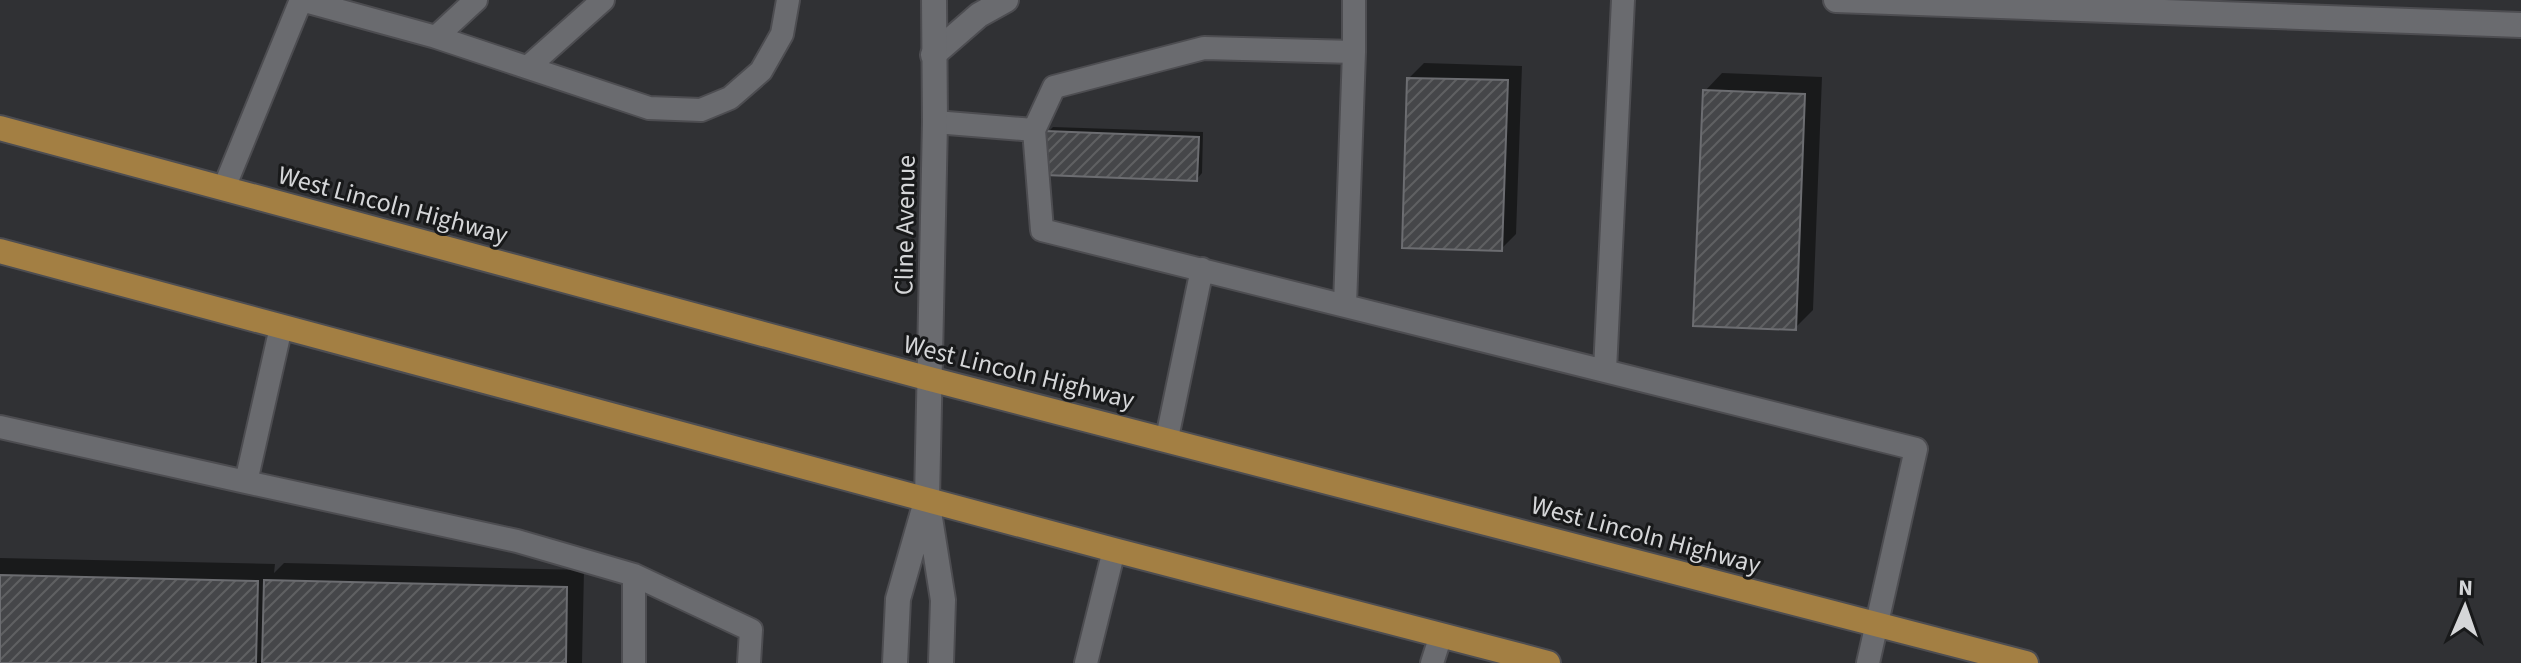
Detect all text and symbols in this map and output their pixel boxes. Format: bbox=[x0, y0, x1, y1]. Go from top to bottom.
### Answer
street label: Cline Avenue bbox=[885, 155, 925, 295]
street label: West Lincoln Highway bbox=[274, 157, 512, 253]
street label: West Lincoln Highway bbox=[900, 325, 1138, 419]
street label: West Lincoln Highway bbox=[1527, 487, 1765, 583]
north arrow bbox=[2425, 567, 2505, 647]
text: N bbox=[2458, 572, 2474, 604]

